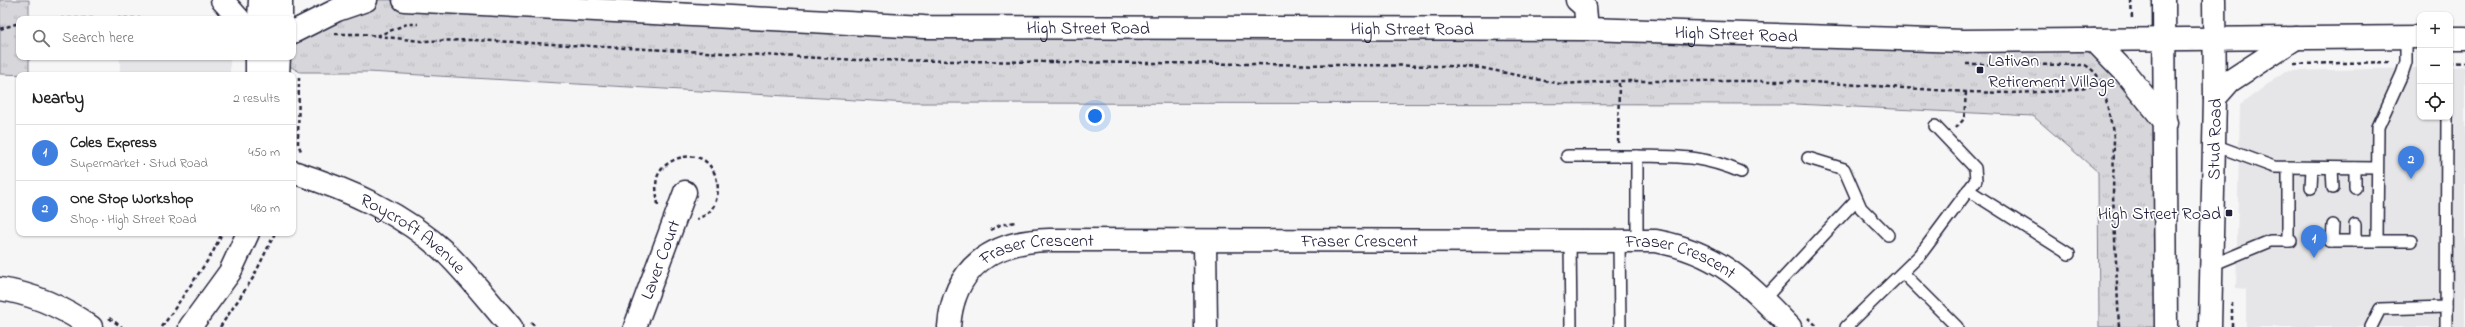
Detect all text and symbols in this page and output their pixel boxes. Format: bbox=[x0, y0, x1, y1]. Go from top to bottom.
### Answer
map controls bbox=[2417, 12, 2453, 120]
button: + bbox=[2417, 12, 2453, 48]
search box bbox=[16, 16, 296, 60]
street label: High Street Road bbox=[1027, 16, 1150, 43]
street label: High Street Road bbox=[1351, 17, 1474, 44]
street label: High Street Road bbox=[1674, 21, 1798, 51]
icon: search bbox=[30, 27, 52, 49]
text: Search here bbox=[62, 27, 134, 49]
button: − bbox=[2417, 48, 2453, 84]
place label: Lativan Retirement Village bbox=[1988, 49, 2116, 97]
marker: Lativan Retirement Village bbox=[1975, 65, 1985, 75]
button: locate bbox=[2417, 84, 2453, 120]
text: Nearby bbox=[32, 86, 84, 111]
text: 2 results bbox=[233, 89, 280, 108]
street label: Stud Road bbox=[2202, 98, 2230, 180]
your location bbox=[1085, 106, 1105, 126]
text: Coles Express bbox=[70, 132, 157, 154]
text: 1 bbox=[43, 143, 47, 162]
text: 450 m bbox=[248, 143, 280, 162]
pin: 2 bbox=[2398, 146, 2424, 179]
text: Supermarket · Stud Road bbox=[70, 154, 208, 173]
text: One Stop Workshop bbox=[70, 188, 193, 210]
street label: Roycroft Avenue bbox=[355, 188, 471, 281]
text: 2 bbox=[42, 199, 48, 218]
text: 480 m bbox=[251, 199, 280, 218]
place label: High Street Road bbox=[2098, 202, 2221, 229]
marker: High Street Road bbox=[2224, 208, 2234, 218]
text: Shop · High Street Road bbox=[70, 210, 197, 229]
street label: Laver Court bbox=[635, 217, 689, 304]
pin: 1 bbox=[2301, 225, 2327, 258]
street label: Fraser Crescent bbox=[974, 229, 1094, 273]
street label: Fraser Crescent bbox=[1300, 229, 1418, 256]
street label: Fraser Crescent bbox=[1624, 230, 1741, 287]

